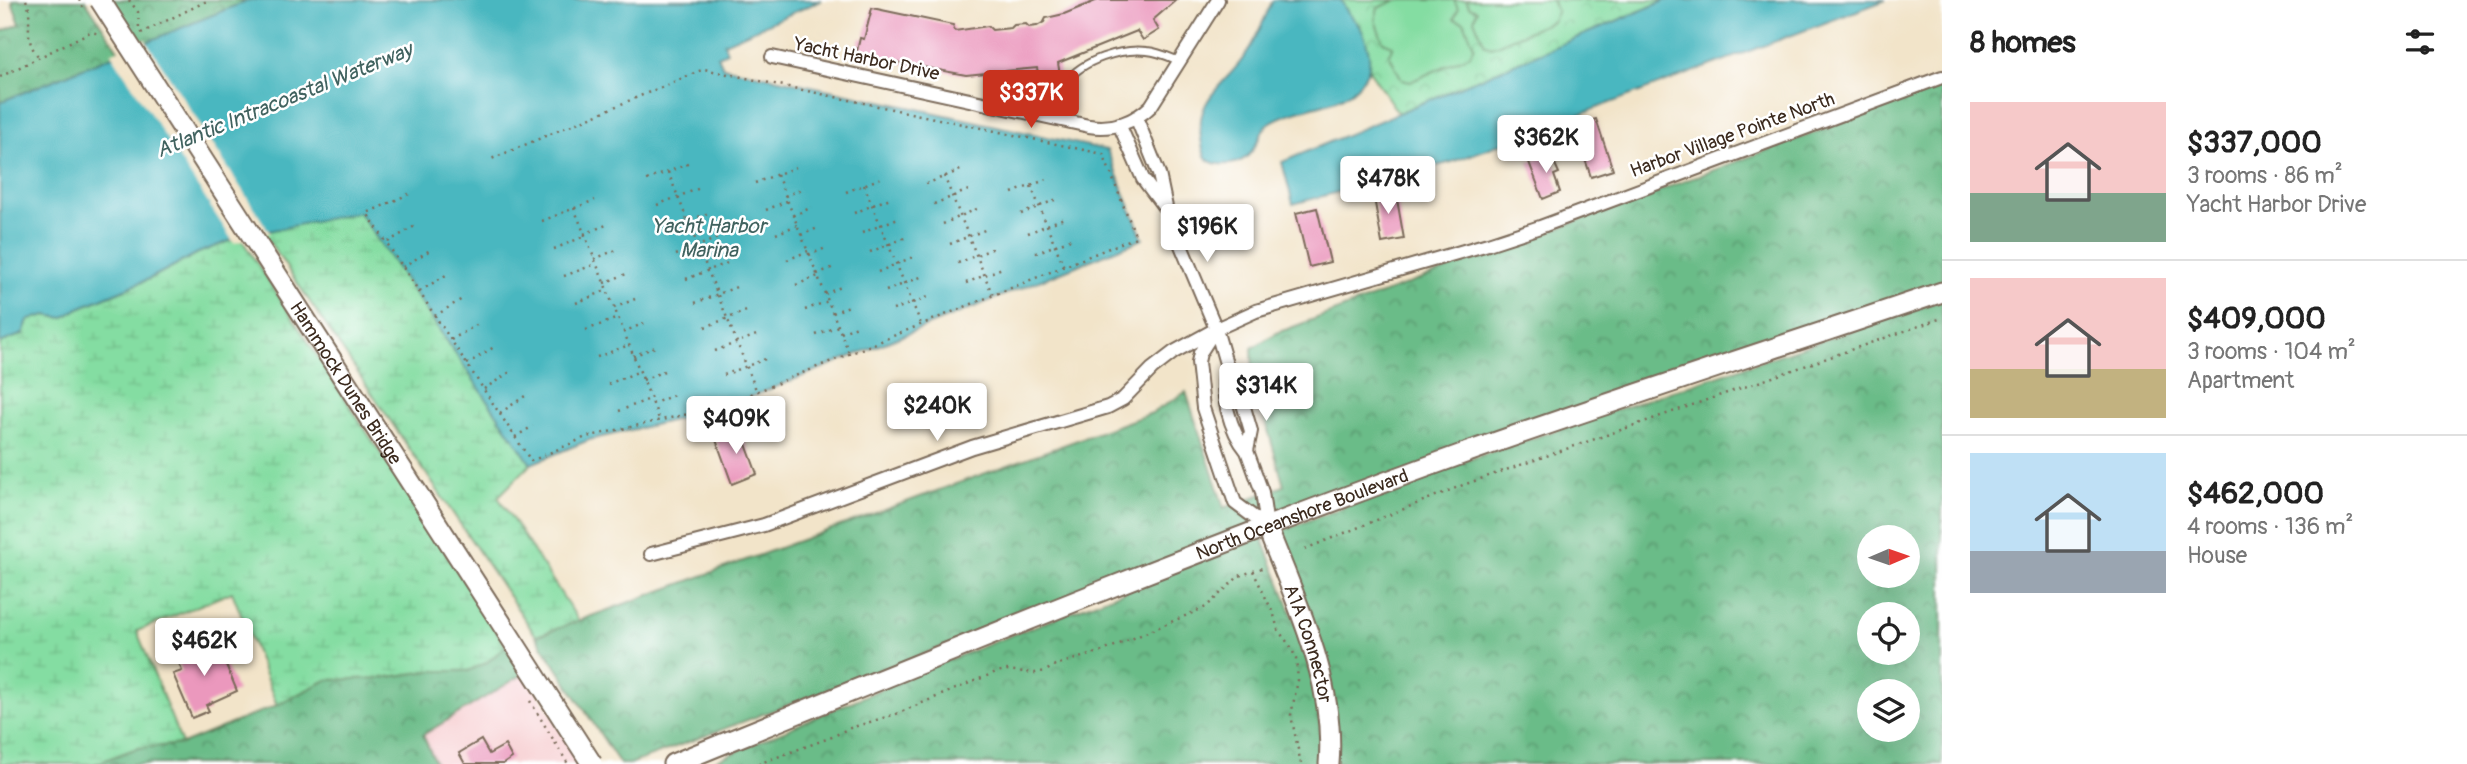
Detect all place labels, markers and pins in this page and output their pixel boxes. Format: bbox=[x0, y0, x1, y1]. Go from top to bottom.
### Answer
pin: $337K bbox=[982, 71, 1080, 130]
pin: $362K bbox=[1497, 116, 1595, 175]
pin: $478K bbox=[1339, 156, 1437, 216]
pin: $196K bbox=[1158, 204, 1256, 264]
pin: $314K bbox=[1217, 364, 1315, 423]
pin: $240K bbox=[888, 384, 986, 443]
pin: $409K bbox=[687, 396, 785, 456]
pin: $462K bbox=[155, 618, 253, 678]

